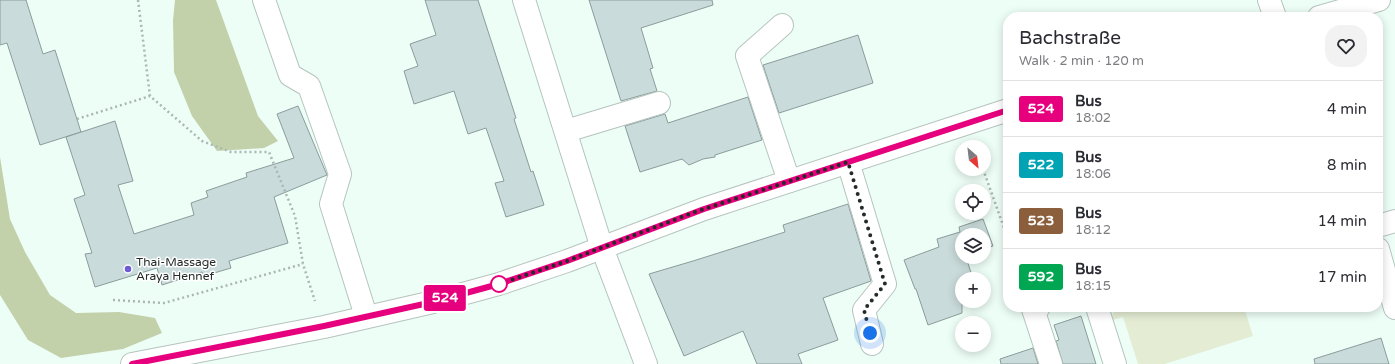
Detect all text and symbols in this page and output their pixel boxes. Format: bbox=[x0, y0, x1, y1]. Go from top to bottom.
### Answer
button: heart bbox=[1325, 25, 1367, 67]
text: Bachstraße bbox=[1019, 27, 1121, 49]
text: Walk · 2 min · 120 m bbox=[1019, 53, 1144, 69]
text: Bus bbox=[1075, 92, 1102, 110]
text: 524 bbox=[1028, 100, 1054, 117]
text: 4 min bbox=[1327, 100, 1367, 118]
text: 18:02 bbox=[1075, 110, 1111, 126]
north arrow bbox=[955, 140, 991, 176]
map controls bbox=[955, 140, 991, 352]
text: Bus bbox=[1075, 148, 1102, 166]
text: 522 bbox=[1028, 156, 1054, 173]
text: 8 min bbox=[1327, 156, 1367, 174]
text: 18:06 bbox=[1075, 166, 1111, 182]
button: locate bbox=[955, 184, 991, 220]
text: Bus bbox=[1075, 204, 1102, 222]
text: 523 bbox=[1028, 212, 1054, 229]
text: 14 min bbox=[1318, 212, 1367, 230]
text: 18:12 bbox=[1075, 222, 1111, 238]
button: layers bbox=[955, 228, 991, 264]
place label: Thai-Massage Araya Hennef bbox=[136, 255, 216, 283]
text: Bus bbox=[1075, 260, 1102, 278]
marker: Thai-Massage Araya Hennef bbox=[123, 264, 133, 274]
text: 592 bbox=[1028, 268, 1054, 285]
text: 17 min bbox=[1318, 268, 1367, 286]
button: + bbox=[955, 272, 991, 308]
unlabelled marker bbox=[490, 275, 508, 293]
text: 18:15 bbox=[1075, 278, 1111, 294]
line badge: 524 bbox=[422, 285, 468, 311]
text: 524 bbox=[432, 289, 458, 306]
button: − bbox=[955, 316, 991, 352]
your location bbox=[860, 323, 880, 343]

